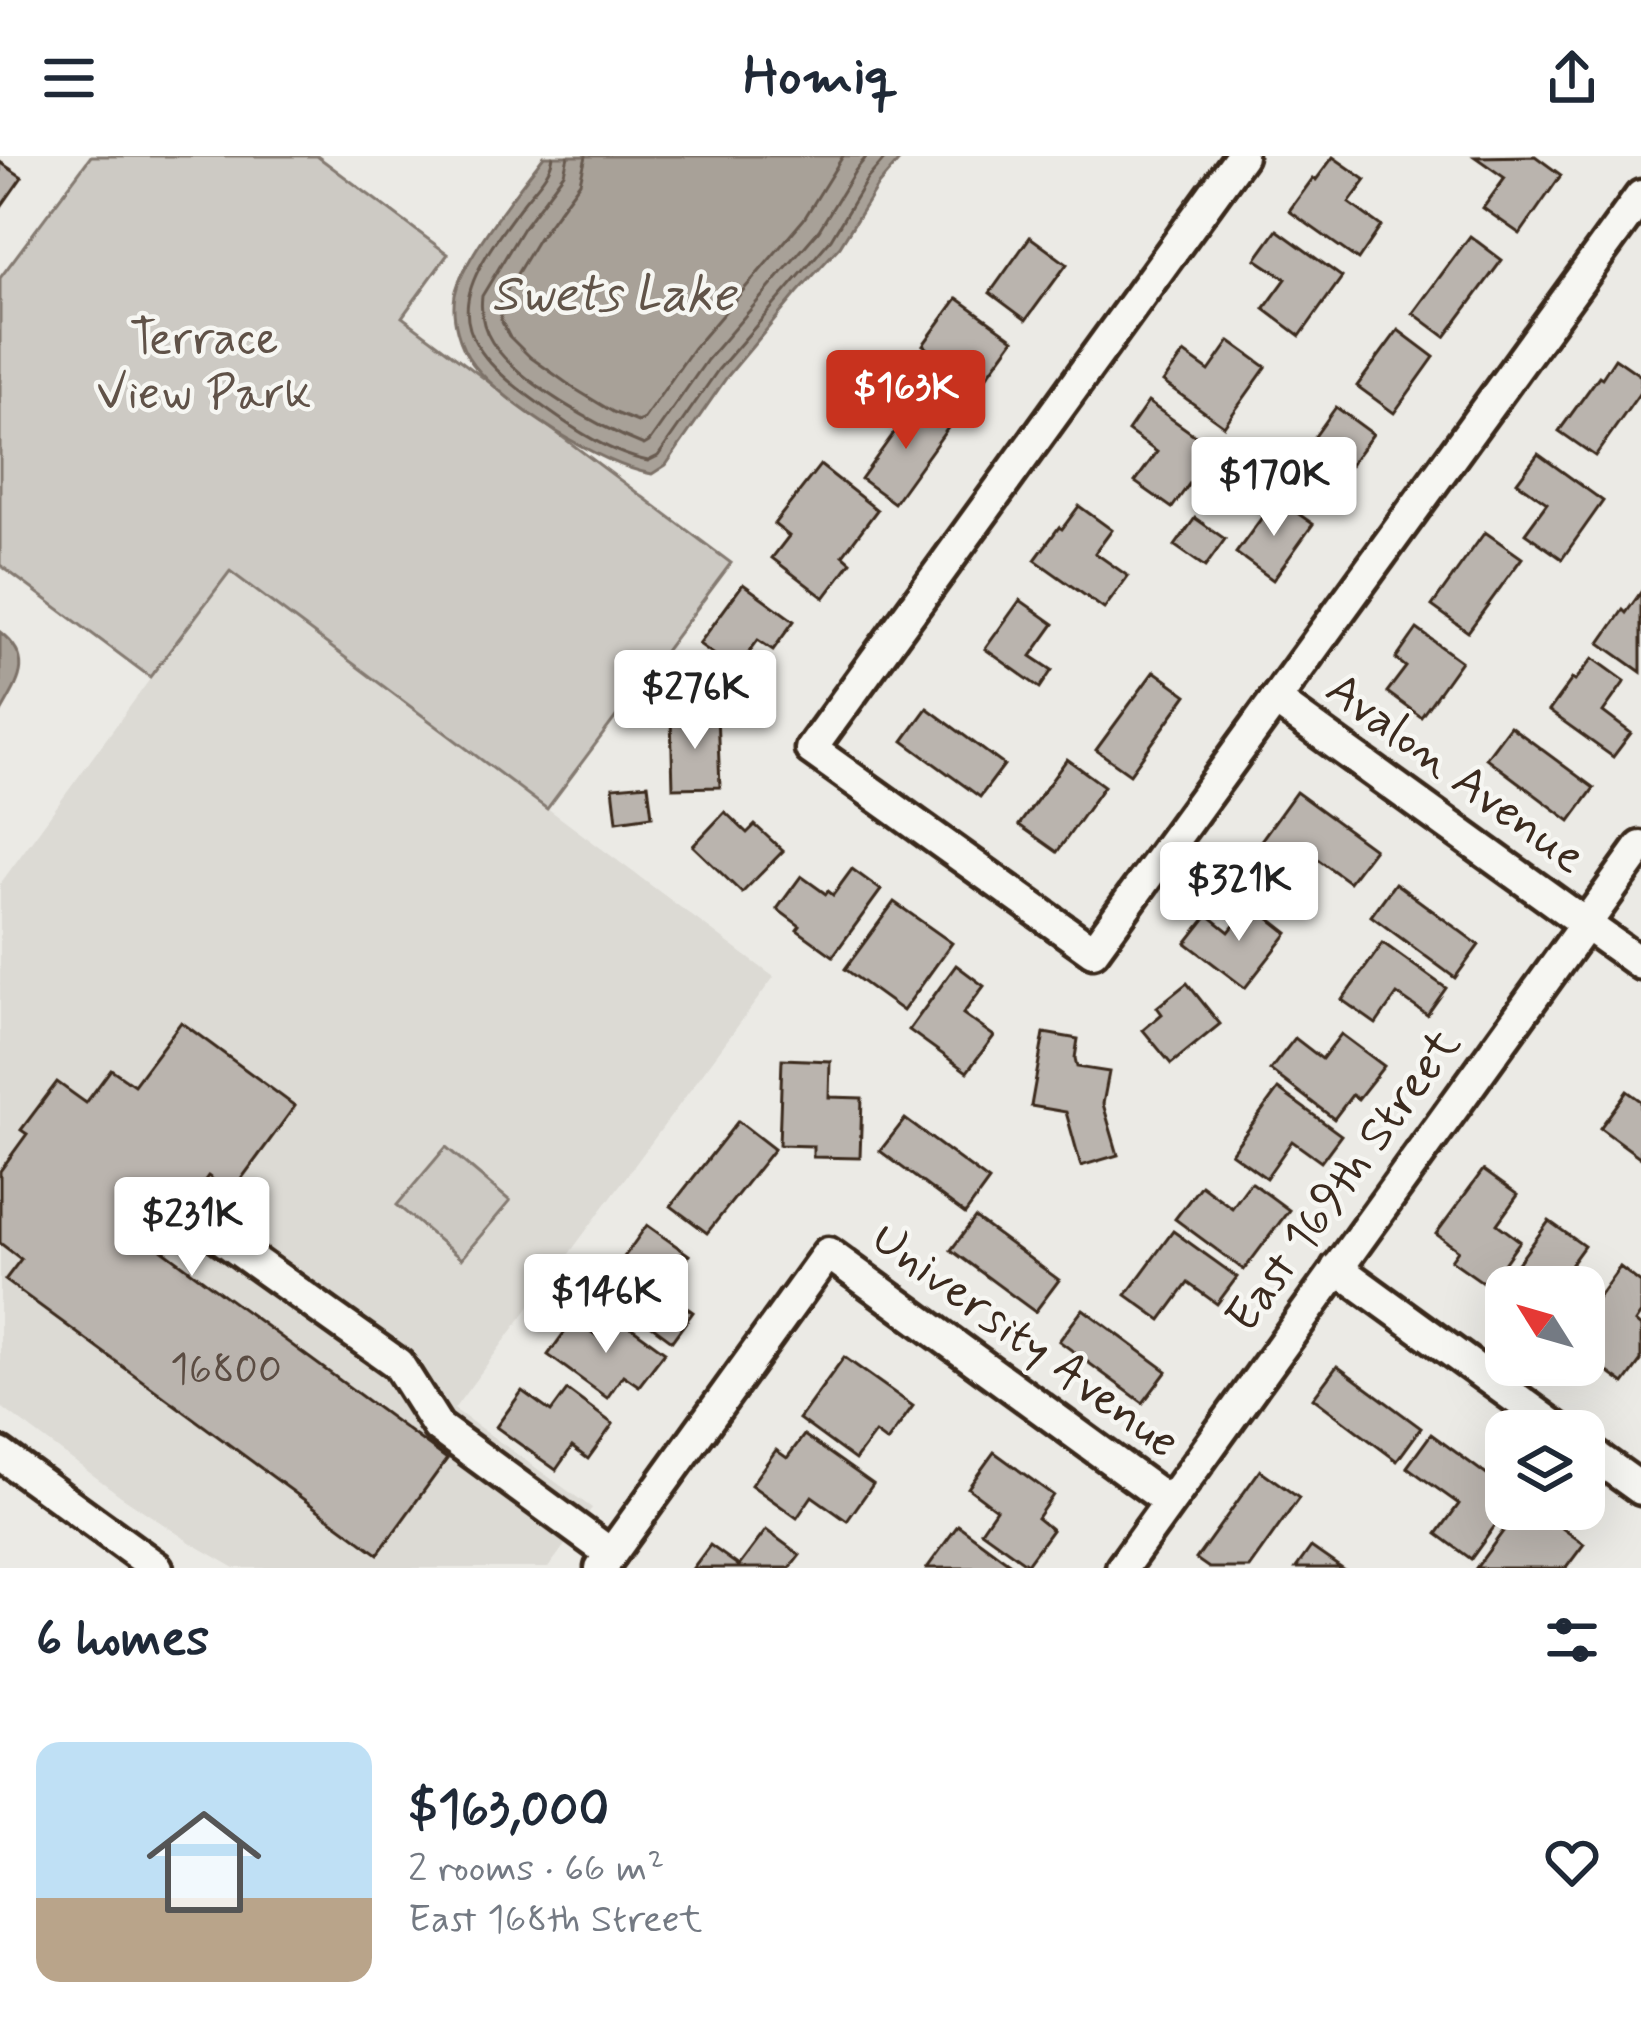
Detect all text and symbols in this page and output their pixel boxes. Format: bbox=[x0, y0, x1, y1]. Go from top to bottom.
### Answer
text: Homiq bbox=[743, 43, 898, 114]
icon: menu bbox=[36, 45, 102, 111]
icon: share bbox=[1539, 45, 1605, 111]
water label: Swets Lake bbox=[491, 263, 738, 329]
park label: Terrace View Park bbox=[96, 308, 312, 426]
pin: $163K bbox=[822, 350, 990, 452]
text: $163K bbox=[853, 363, 959, 414]
pin: $170K bbox=[1190, 437, 1358, 539]
text: $170K bbox=[1219, 450, 1329, 501]
pin: $276K bbox=[611, 650, 779, 752]
street label: Avalon Avenue bbox=[1313, 658, 1597, 890]
text: $276K bbox=[641, 663, 749, 714]
pin: $321K bbox=[1155, 842, 1323, 944]
text: $321K bbox=[1187, 855, 1291, 906]
street label: East 169th Street bbox=[1212, 1016, 1476, 1346]
pin: $231K bbox=[108, 1177, 276, 1279]
text: $231K bbox=[141, 1190, 243, 1241]
street label: University Avenue bbox=[858, 1208, 1192, 1474]
pin: $146K bbox=[522, 1254, 690, 1356]
north arrow bbox=[1485, 1266, 1605, 1386]
map controls bbox=[1485, 1266, 1605, 1530]
text: $146K bbox=[551, 1267, 661, 1318]
house number: 16800 bbox=[170, 1343, 282, 1398]
button: layers bbox=[1485, 1410, 1605, 1530]
text: 6 homes bbox=[36, 1607, 209, 1673]
icon: filters bbox=[1539, 1607, 1605, 1673]
text: $163,000 bbox=[408, 1778, 609, 1844]
icon: home bbox=[132, 1790, 276, 1934]
icon: heart bbox=[1539, 1829, 1605, 1895]
text: 2 rooms · 66 m² bbox=[408, 1844, 664, 1895]
text: East 168th Street bbox=[408, 1895, 702, 1946]

